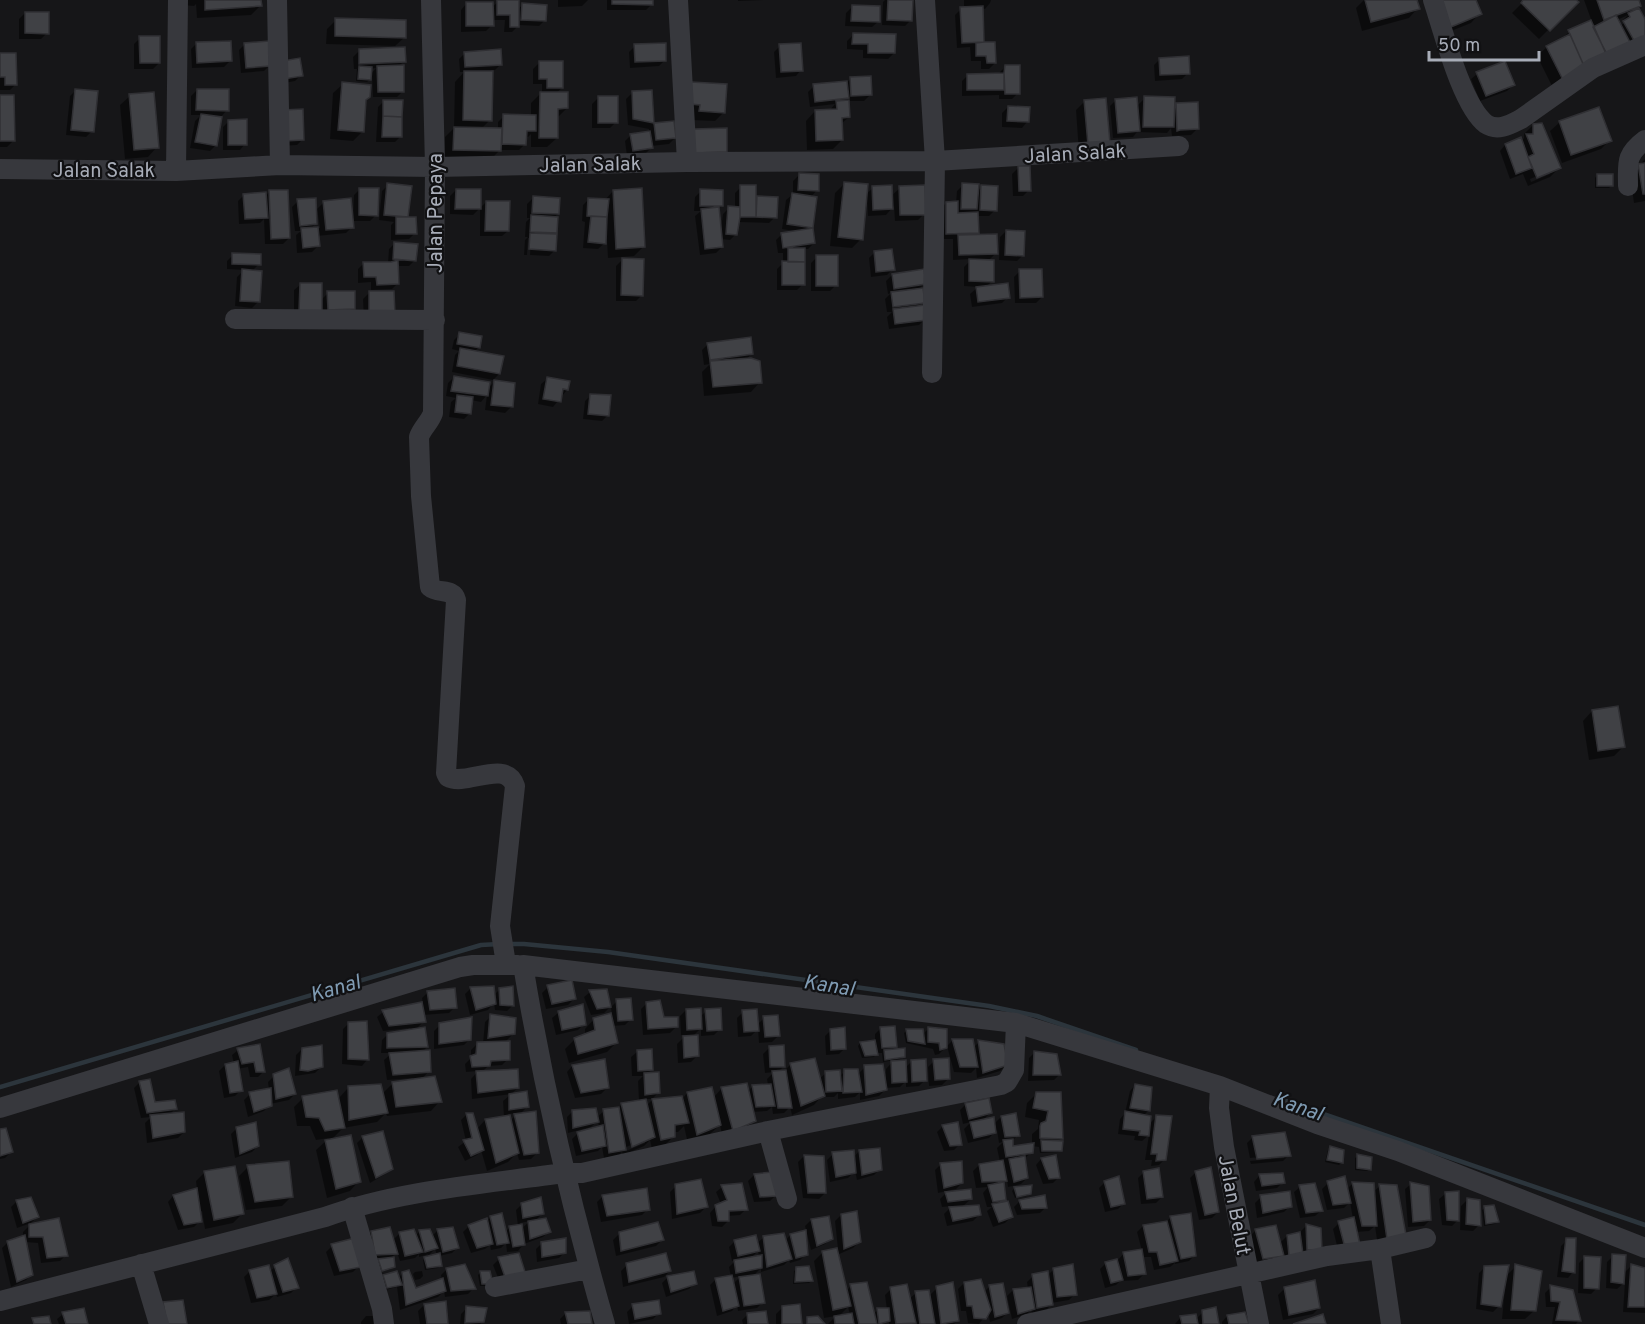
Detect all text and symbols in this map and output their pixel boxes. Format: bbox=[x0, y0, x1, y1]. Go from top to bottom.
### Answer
scale bar bbox=[1429, 24, 1538, 62]
text: 50 m bbox=[1438, 35, 1480, 58]
street label: Jalan Salak bbox=[1023, 139, 1127, 171]
street label: Jalan Salak bbox=[539, 152, 641, 180]
street label: Jalan Pepaya bbox=[424, 153, 450, 273]
street label: Jalan Salak bbox=[53, 159, 155, 185]
water label: Kanal bbox=[307, 969, 365, 1009]
water label: Kanal bbox=[801, 969, 858, 1004]
water label: Kanal bbox=[1269, 1086, 1328, 1129]
street label: Jalan Belut bbox=[1211, 1153, 1255, 1258]

